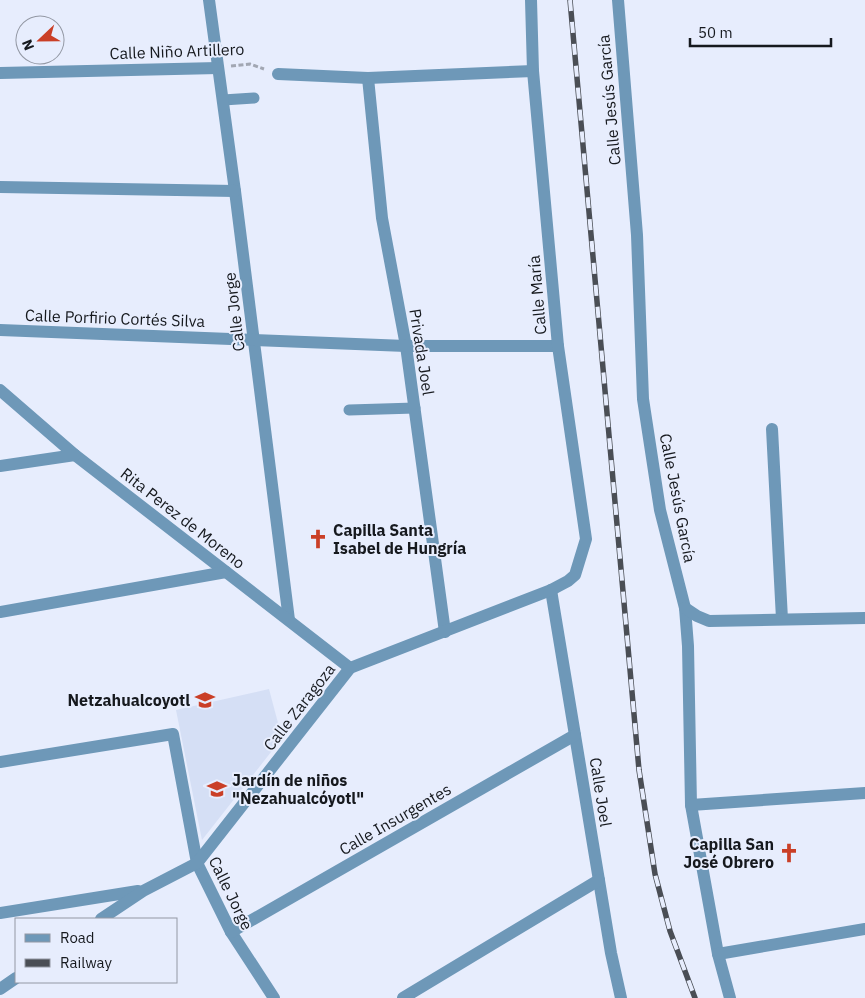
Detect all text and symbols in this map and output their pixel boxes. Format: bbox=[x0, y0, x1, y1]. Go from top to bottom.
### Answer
north arrow bbox=[15, 15, 65, 65]
scale bar bbox=[690, 15, 831, 47]
text: 50 m bbox=[698, 23, 733, 42]
street label: Calle Jesús García bbox=[593, 33, 625, 166]
text: N bbox=[18, 37, 38, 53]
street label: Calle Niño Artillero bbox=[109, 39, 245, 63]
street label: Calle María bbox=[524, 254, 550, 336]
street label: Calle Jorge bbox=[219, 271, 249, 353]
street label: Calle Porfirio Cortés Silva bbox=[25, 305, 206, 331]
street label: Privada Joel bbox=[405, 307, 439, 397]
street label: Calle Jesús García bbox=[656, 432, 700, 565]
street label: Rita Perez de Moreno bbox=[117, 463, 249, 573]
place label: Capilla Santa Isabel de Hungría bbox=[333, 520, 466, 558]
church icon: Capilla Santa Isabel de Hungría bbox=[307, 528, 329, 550]
street label: Calle Zaragoza bbox=[259, 659, 339, 755]
school or university icon: Netzahualcoyotl bbox=[194, 689, 216, 711]
place label: Netzahualcoyotl bbox=[68, 690, 190, 710]
street label: Calle Joel bbox=[586, 756, 616, 828]
place label: Jardín de niños "Nezahualcóyotl" bbox=[232, 770, 364, 808]
school or university icon: Jardín de niños "Nezahualcóyotl" bbox=[206, 778, 228, 800]
street label: Calle Insurgentes bbox=[335, 779, 455, 859]
place label: Capilla San José Obrero bbox=[683, 834, 774, 872]
church icon: Capilla San José Obrero bbox=[778, 842, 800, 864]
street label: Calle Jorge bbox=[205, 853, 257, 933]
legend bbox=[15, 918, 178, 983]
text: Road bbox=[60, 928, 95, 947]
text: Railway bbox=[60, 953, 113, 972]

